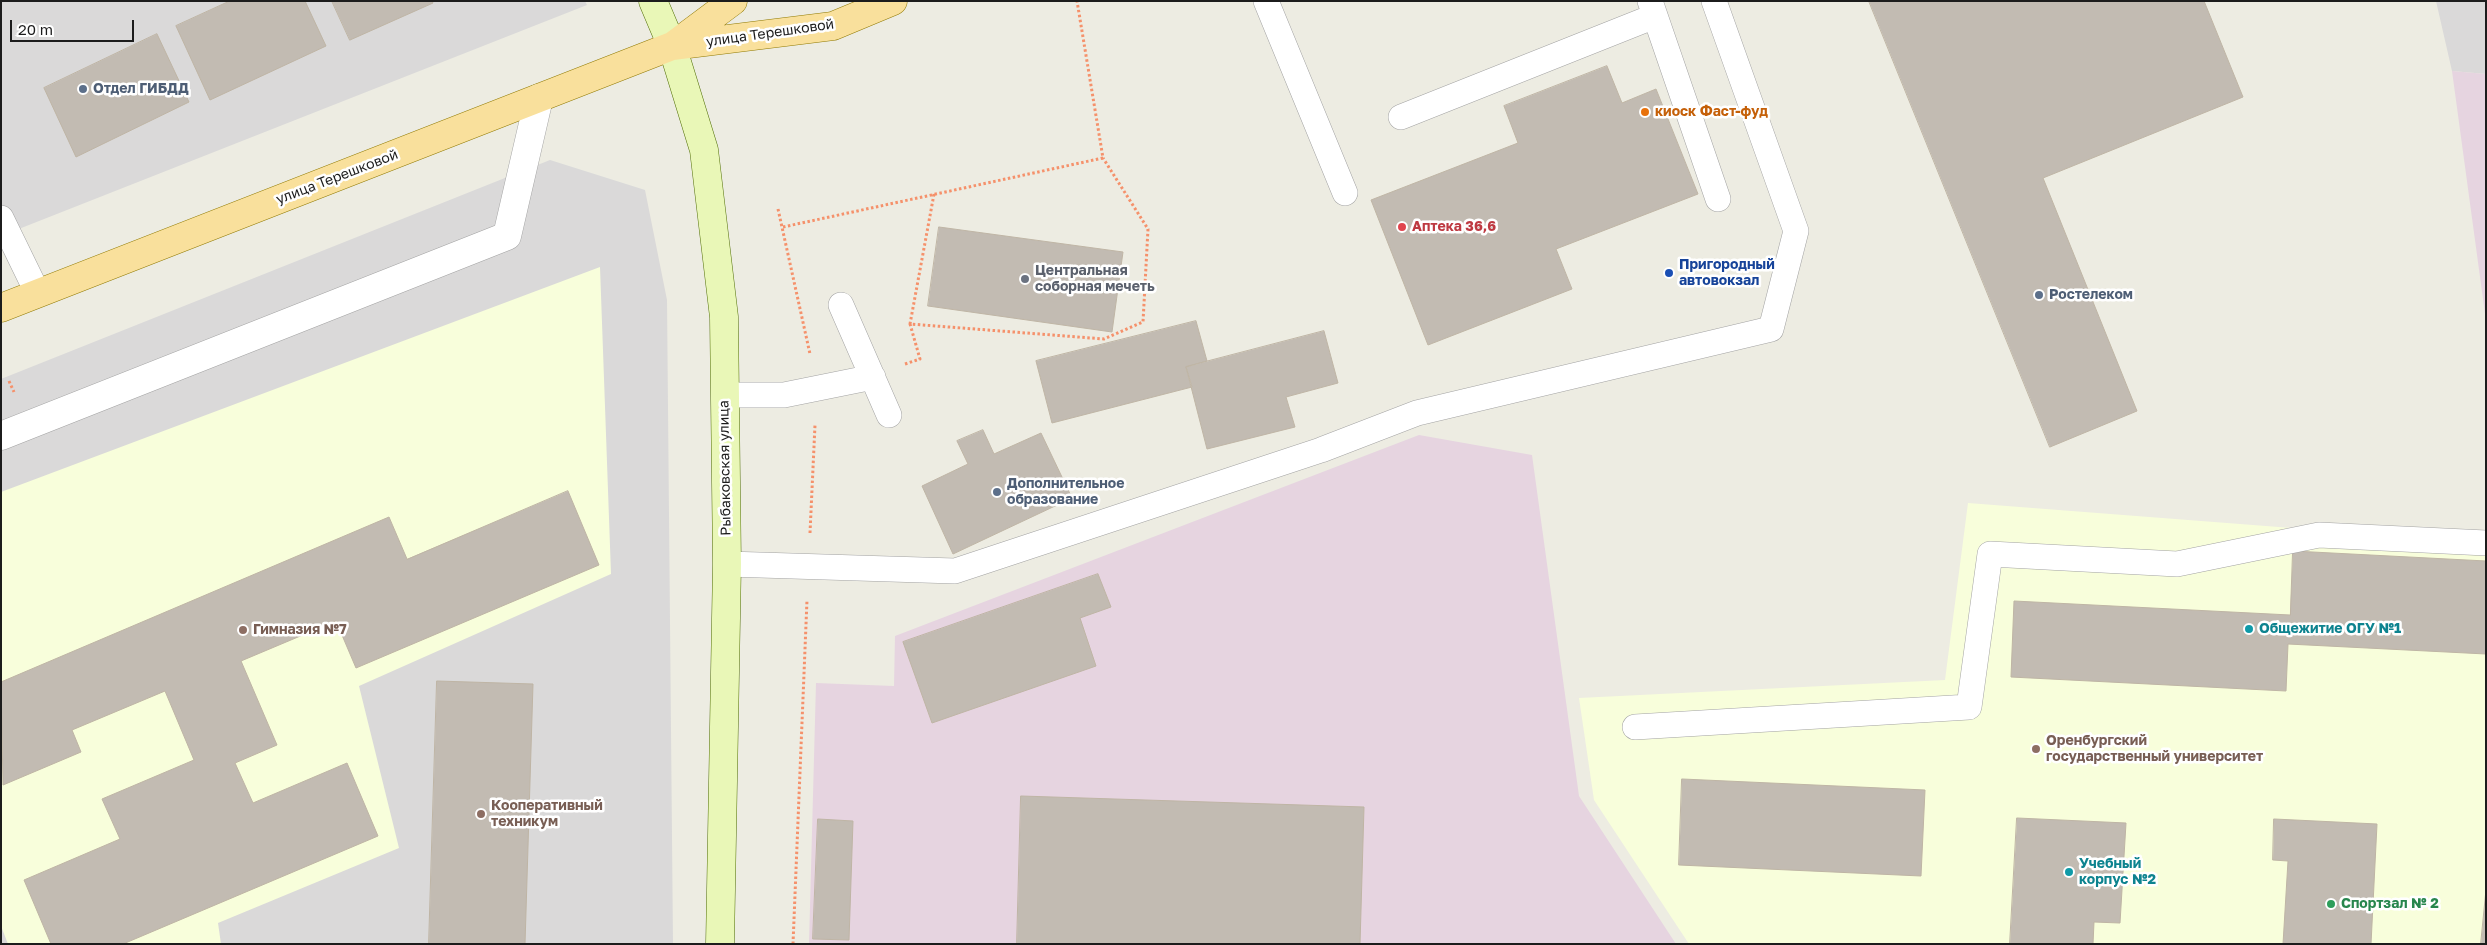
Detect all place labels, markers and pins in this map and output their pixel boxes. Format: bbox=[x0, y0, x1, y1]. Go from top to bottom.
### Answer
place label: Отдел ГИБДД bbox=[93, 81, 189, 97]
marker: Отдел ГИБДД bbox=[77, 83, 89, 95]
place label: киоск Фаст-фуд bbox=[1655, 104, 1768, 120]
marker: киоск Фаст-фуд bbox=[1639, 106, 1651, 118]
place label: Аптека 36,6 bbox=[1412, 219, 1496, 235]
marker: Аптека 36,6 bbox=[1396, 221, 1408, 233]
place label: Пригородный автовокзал bbox=[1679, 257, 1775, 290]
place label: Центральная соборная мечеть bbox=[1035, 263, 1155, 296]
marker: Пригородный автовокзал bbox=[1663, 267, 1675, 279]
marker: Центральная соборная мечеть bbox=[1019, 273, 1031, 285]
place label: Ростелеком bbox=[2049, 287, 2133, 303]
marker: Ростелеком bbox=[2033, 289, 2045, 301]
place label: Дополнительное образование bbox=[1007, 476, 1124, 508]
marker: Дополнительное образование bbox=[991, 486, 1003, 498]
place label: Общежитие ОГУ №1 bbox=[2259, 621, 2401, 637]
place label: Гимназия №7 bbox=[253, 622, 347, 638]
marker: Общежитие ОГУ №1 bbox=[2243, 623, 2255, 635]
marker: Гимназия №7 bbox=[237, 624, 249, 636]
place label: Оренбургский государственный университет bbox=[2046, 733, 2263, 766]
marker: Оренбургский государственный университет bbox=[2030, 743, 2042, 755]
place label: Кооперативный техникум bbox=[491, 798, 603, 830]
marker: Кооперативный техникум bbox=[475, 808, 487, 820]
place label: Учебный корпус №2 bbox=[2079, 856, 2156, 889]
marker: Учебный корпус №2 bbox=[2063, 866, 2075, 878]
place label: Спортзал № 2 bbox=[2341, 896, 2439, 912]
marker: Спортзал № 2 bbox=[2325, 898, 2337, 910]

